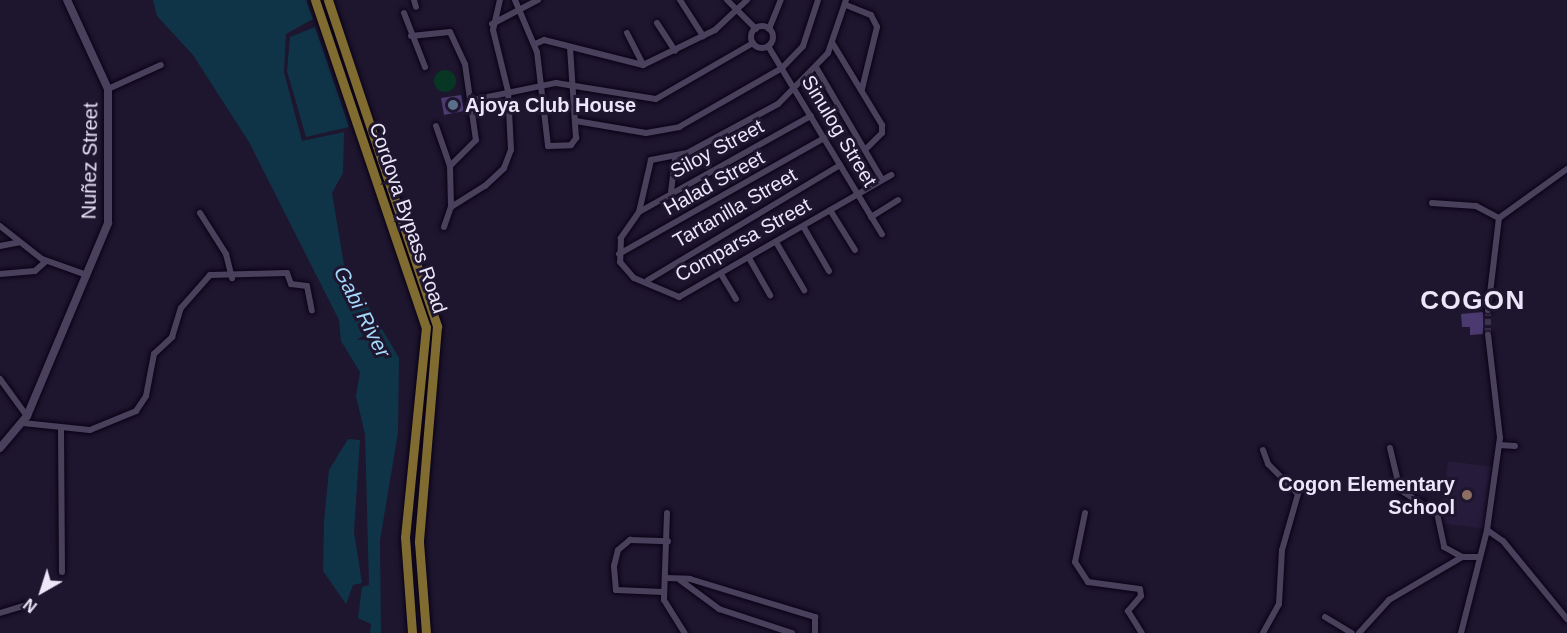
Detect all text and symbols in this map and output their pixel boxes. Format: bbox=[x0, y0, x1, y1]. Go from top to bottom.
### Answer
street label: Sinulog Street bbox=[796, 71, 882, 191]
place label: Ajoya Club House bbox=[465, 93, 636, 117]
marker: Ajoya Club House bbox=[446, 98, 460, 112]
street label: Nuñez Street bbox=[77, 102, 103, 220]
street label: Siloy Street bbox=[666, 114, 768, 184]
street label: Cordova Bypass Road bbox=[364, 119, 452, 317]
street label: Halad Street bbox=[660, 146, 768, 220]
street label: Tartanilla Street bbox=[669, 163, 801, 253]
street label: Comparsa Street bbox=[671, 193, 815, 287]
water label: Gabi River bbox=[328, 262, 396, 362]
district label: COGON bbox=[1420, 285, 1526, 317]
place label: Cogon Elementary School bbox=[1278, 472, 1455, 519]
marker: Cogon Elementary School bbox=[1460, 488, 1474, 502]
north arrow bbox=[12, 561, 72, 621]
text: N bbox=[21, 595, 40, 616]

